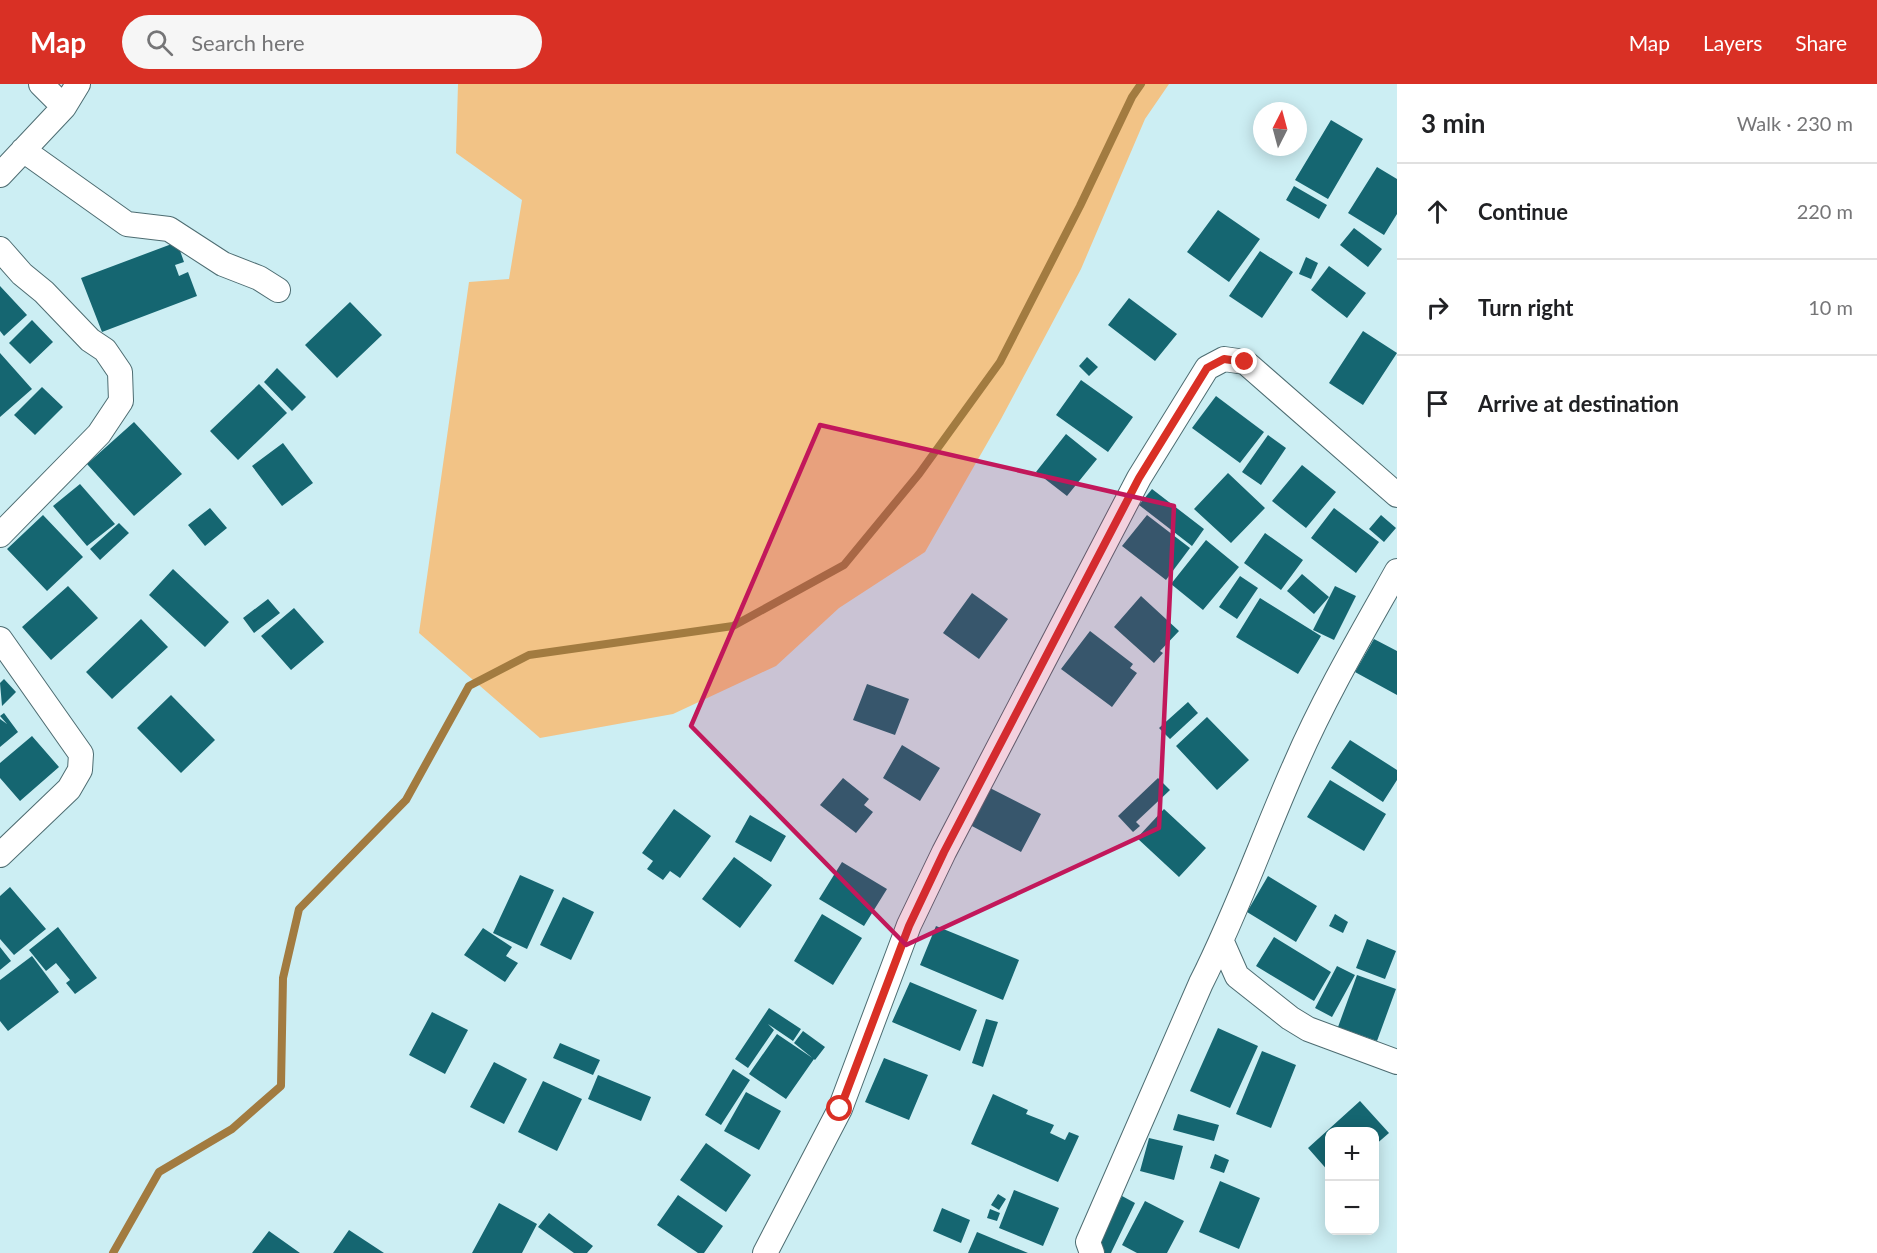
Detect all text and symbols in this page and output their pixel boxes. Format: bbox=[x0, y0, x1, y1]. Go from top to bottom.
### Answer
search box bbox=[122, 15, 542, 69]
text: Map bbox=[30, 25, 86, 59]
icon: search bbox=[143, 26, 176, 59]
text: Search here bbox=[191, 29, 305, 56]
text: Map bbox=[1629, 30, 1670, 55]
text: Layers bbox=[1703, 30, 1762, 55]
text: Share bbox=[1795, 30, 1847, 55]
north arrow bbox=[1253, 102, 1307, 156]
text: 3 min bbox=[1421, 107, 1485, 139]
text: Walk · 230 m bbox=[1737, 111, 1853, 135]
icon: ahead bbox=[1421, 195, 1454, 228]
text: Continue bbox=[1478, 198, 1568, 225]
text: 220 m bbox=[1797, 199, 1853, 223]
icon: right bbox=[1421, 291, 1454, 324]
text: Turn right bbox=[1478, 294, 1573, 321]
text: 10 m bbox=[1808, 295, 1853, 319]
route end bbox=[1231, 348, 1257, 374]
icon: arrive bbox=[1421, 387, 1454, 420]
text: Arrive at destination bbox=[1478, 390, 1679, 417]
route start bbox=[826, 1095, 852, 1121]
map controls bbox=[1325, 1127, 1379, 1235]
button: + bbox=[1325, 1127, 1379, 1181]
button: − bbox=[1325, 1181, 1379, 1235]

